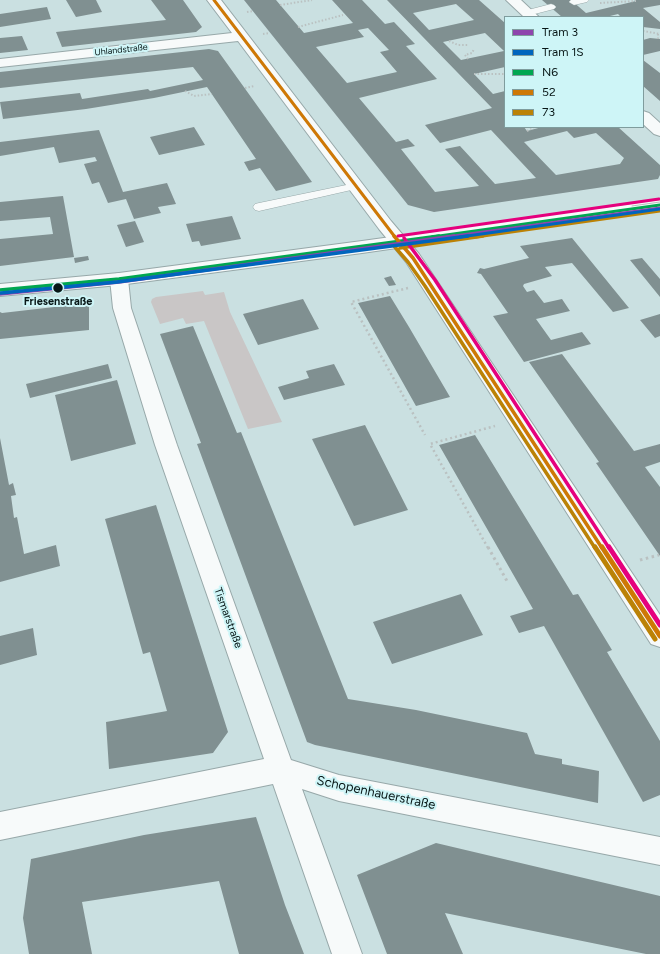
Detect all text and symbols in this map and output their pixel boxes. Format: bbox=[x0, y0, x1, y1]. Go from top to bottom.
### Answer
legend bbox=[504, 16, 644, 128]
text: Tram 3 bbox=[542, 25, 578, 39]
street label: Uhlandstraße bbox=[94, 42, 148, 58]
text: Tram 1S bbox=[542, 45, 584, 59]
text: N6 bbox=[542, 65, 558, 79]
text: 52 bbox=[542, 85, 556, 99]
text: 73 bbox=[542, 105, 555, 119]
marker: Friesenstraße bbox=[51, 281, 65, 295]
place label: Friesenstraße bbox=[24, 295, 92, 309]
street label: Tismarstraße bbox=[211, 586, 245, 650]
street label: Schopenhauerstraße bbox=[315, 773, 437, 813]

